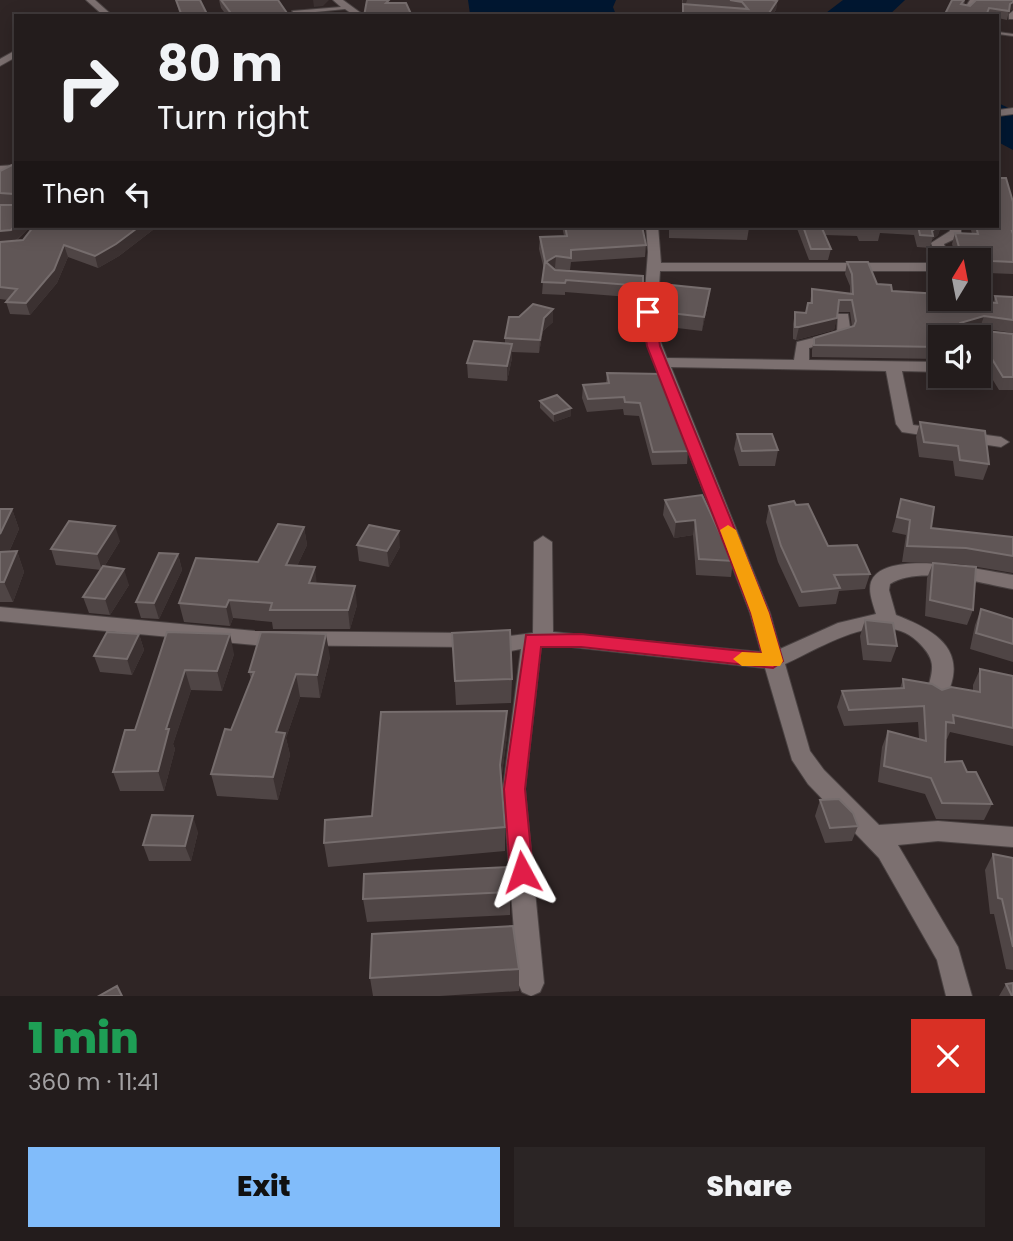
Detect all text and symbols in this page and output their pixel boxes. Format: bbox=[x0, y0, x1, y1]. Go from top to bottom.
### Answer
text: 80 m bbox=[157, 30, 283, 98]
icon: right bbox=[42, 42, 133, 133]
text: Turn right bbox=[157, 95, 309, 140]
icon: left bbox=[119, 175, 157, 213]
text: Then bbox=[42, 176, 105, 212]
north arrow bbox=[928, 248, 990, 312]
map controls bbox=[928, 248, 991, 388]
pin bbox=[618, 282, 678, 342]
icon: arrive bbox=[629, 293, 667, 331]
button: sound bbox=[928, 325, 991, 388]
position arrow bbox=[485, 835, 559, 909]
text: 1 min bbox=[28, 1009, 139, 1068]
button: close bbox=[911, 1019, 985, 1093]
text: 360 m · 11:41 bbox=[28, 1066, 159, 1098]
button: Exit bbox=[28, 1147, 500, 1227]
button: Share bbox=[514, 1147, 985, 1227]

